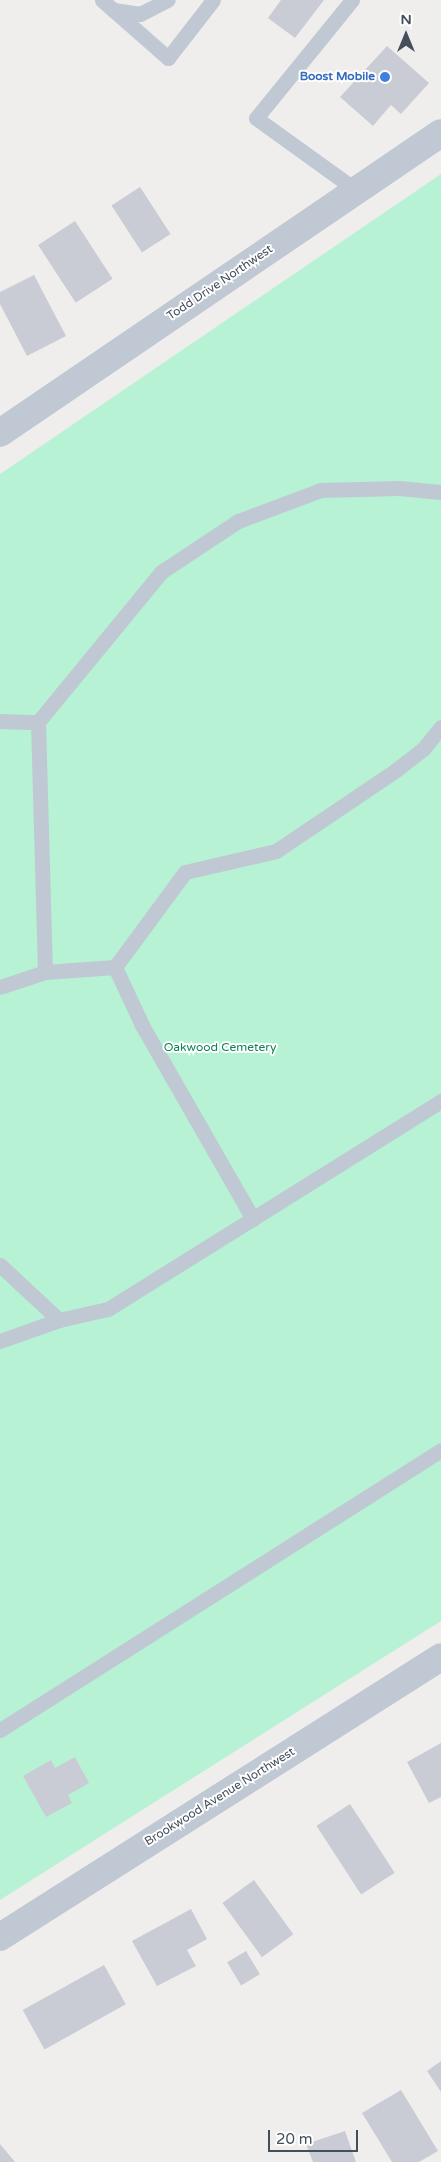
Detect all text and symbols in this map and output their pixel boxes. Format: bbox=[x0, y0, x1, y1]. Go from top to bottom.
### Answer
north arrow bbox=[381, 10, 431, 60]
text: N bbox=[400, 11, 412, 28]
place label: Boost Mobile bbox=[300, 70, 375, 84]
marker: Boost Mobile bbox=[379, 71, 391, 83]
street label: Todd Drive Northwest bbox=[164, 242, 276, 324]
park label: Oakwood Cemetery bbox=[164, 1041, 276, 1055]
street label: Brookwood Avenue Northwest bbox=[142, 1745, 298, 1849]
scale bar bbox=[271, 2120, 361, 2152]
text: 20 m bbox=[276, 2130, 313, 2148]

